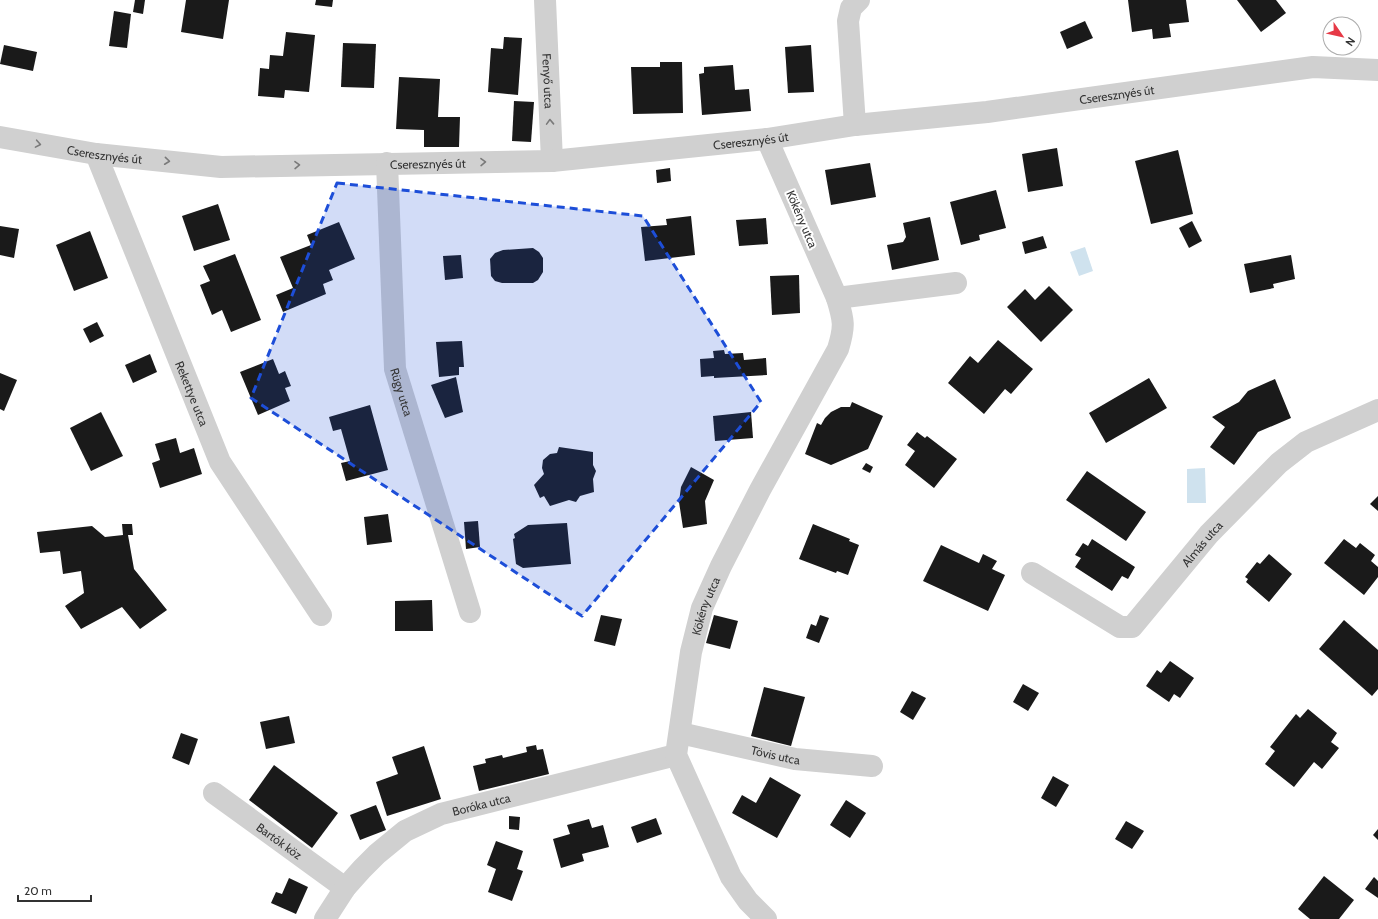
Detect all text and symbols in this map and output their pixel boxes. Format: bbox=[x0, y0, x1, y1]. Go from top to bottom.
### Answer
north arrow bbox=[1322, 16, 1362, 56]
text: N bbox=[1342, 34, 1358, 49]
street label: Fenyő utca bbox=[540, 53, 557, 109]
street label: Cseresznyés út bbox=[1078, 81, 1155, 107]
one-way arrow bbox=[546, 119, 554, 125]
street label: Cseresznyés út bbox=[712, 128, 789, 152]
one-way arrow bbox=[35, 139, 42, 147]
street label: Cseresznyés út bbox=[66, 142, 143, 166]
street label: Cseresznyés út bbox=[390, 155, 466, 171]
one-way arrow bbox=[164, 156, 170, 165]
one-way arrow bbox=[480, 158, 486, 166]
one-way arrow bbox=[294, 161, 300, 169]
street label: Kökény utca bbox=[783, 188, 821, 250]
street label: Rekettye utca bbox=[173, 359, 212, 428]
street label: Rügy utca bbox=[388, 366, 417, 418]
street label: Almás utca bbox=[1178, 517, 1226, 569]
street label: Kökény utca bbox=[688, 574, 723, 637]
street label: Tövis utca bbox=[750, 742, 801, 767]
street label: Boróka utca bbox=[451, 789, 512, 818]
street label: Bartók köz bbox=[254, 819, 306, 862]
scale bar bbox=[18, 877, 91, 903]
text: 20 m bbox=[24, 883, 52, 898]

